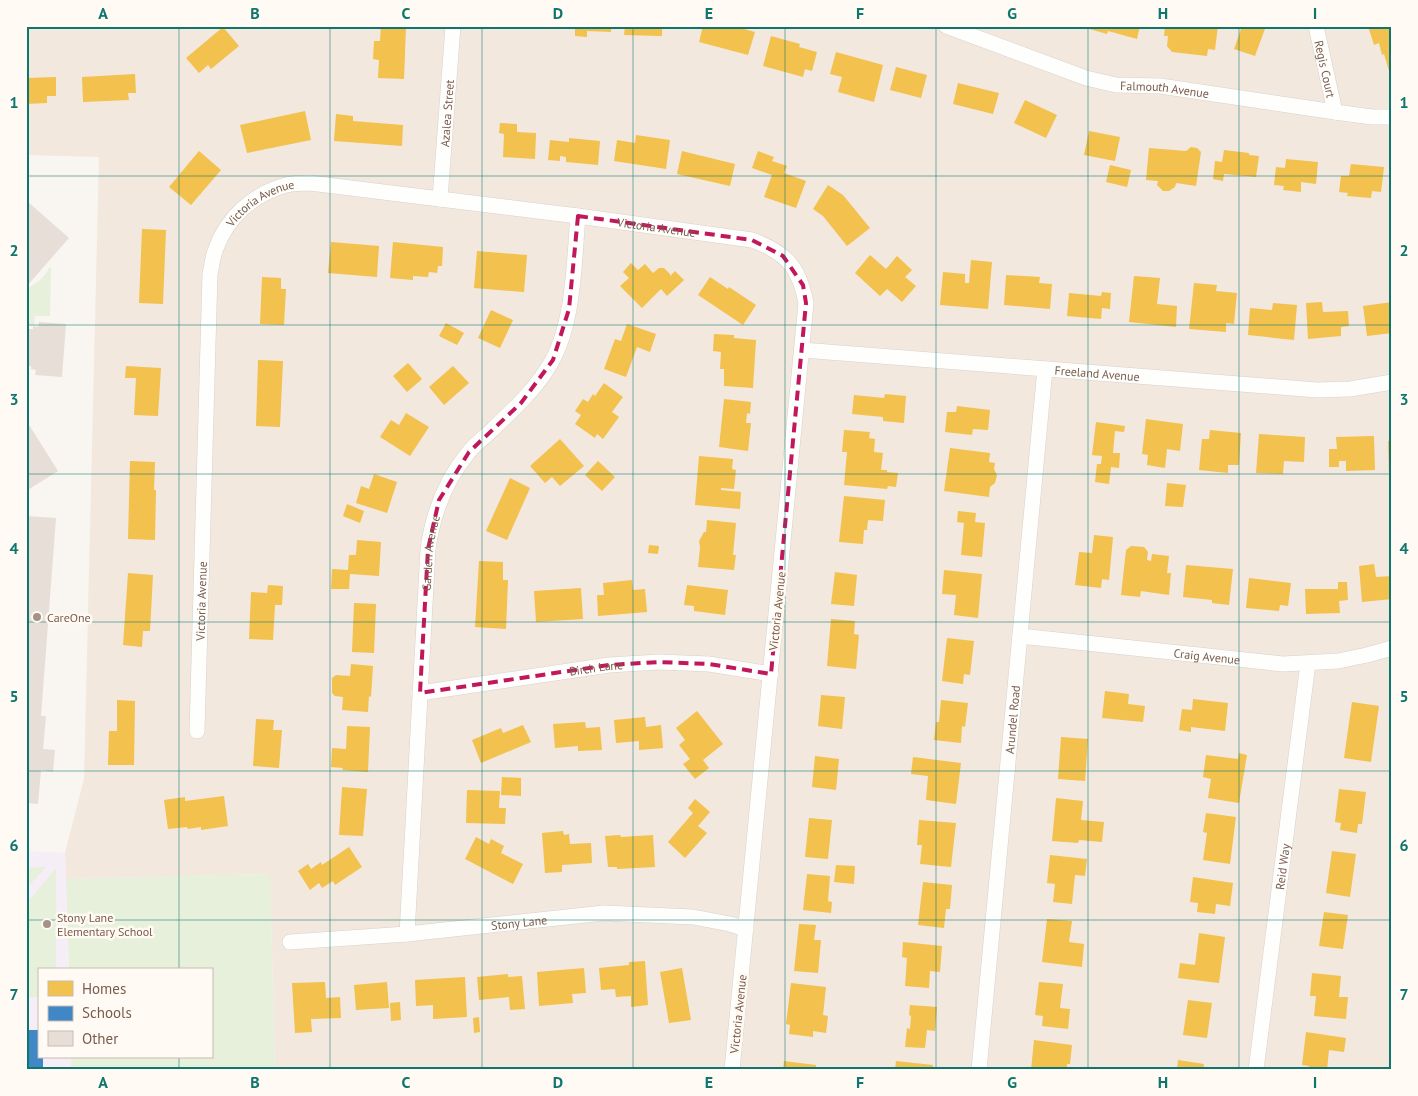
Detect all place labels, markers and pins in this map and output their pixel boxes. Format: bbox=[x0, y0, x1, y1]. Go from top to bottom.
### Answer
place label: CareOne bbox=[47, 610, 91, 625]
marker: CareOne bbox=[31, 611, 43, 623]
place label: Stony Lane Elementary School bbox=[57, 910, 153, 939]
marker: Stony Lane Elementary School bbox=[41, 918, 53, 930]

